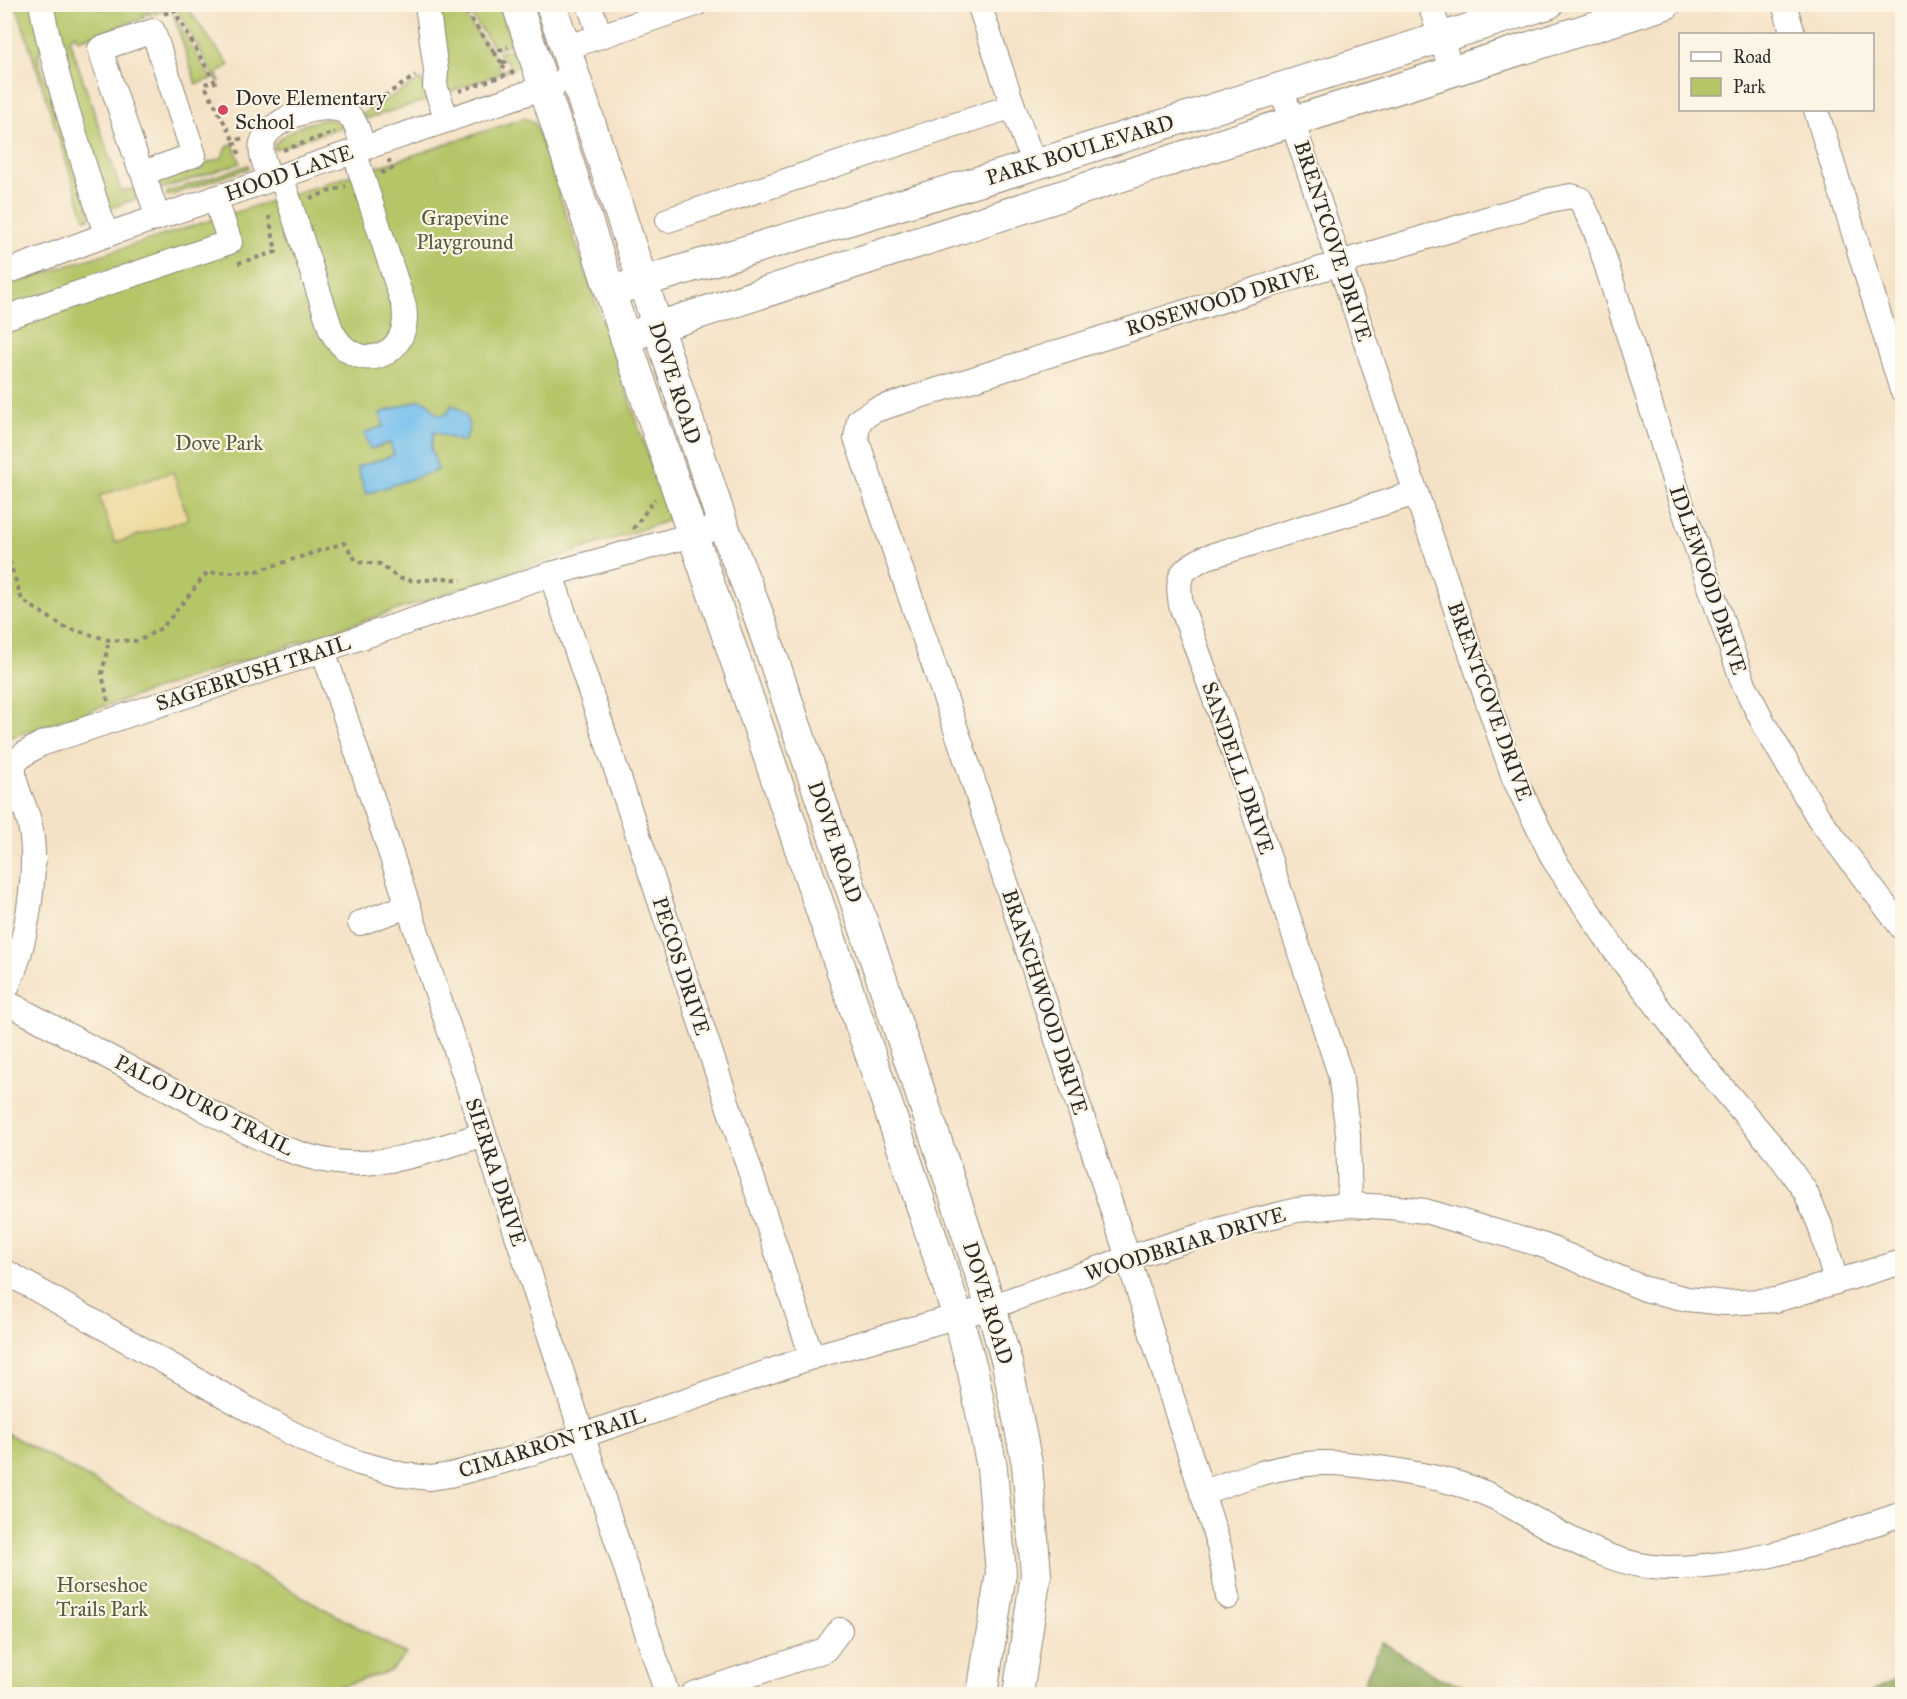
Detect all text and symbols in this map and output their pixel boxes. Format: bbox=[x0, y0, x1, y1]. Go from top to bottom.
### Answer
legend bbox=[1679, 33, 1874, 111]
text: Road bbox=[1733, 46, 1771, 68]
text: Park bbox=[1733, 76, 1766, 98]
place label: Dove Elementary School bbox=[235, 85, 387, 135]
marker: Dove Elementary School bbox=[216, 103, 230, 117]
street label: PARK BOULEVARD bbox=[983, 109, 1177, 191]
street label: BRENTCOVE DRIVE bbox=[1288, 137, 1378, 345]
street label: HOOD LANE bbox=[221, 139, 357, 207]
park label: Grapevine Playground bbox=[416, 205, 514, 255]
street label: ROSEWOOD DRIVE bbox=[1123, 258, 1321, 342]
street label: DOVE ROAD bbox=[643, 319, 707, 447]
park label: Dove Park bbox=[175, 430, 263, 456]
street label: IDLEWOOD DRIVE bbox=[1663, 482, 1753, 678]
street label: BRENTCOVE DRIVE bbox=[1442, 598, 1538, 804]
street label: SAGEBRUSH TRAIL bbox=[152, 629, 354, 717]
street label: SANDELL DRIVE bbox=[1196, 678, 1280, 858]
street label: DOVE ROAD bbox=[802, 778, 868, 906]
street label: BRANCHWOOD DRIVE bbox=[996, 886, 1094, 1118]
street label: PECOS DRIVE bbox=[646, 894, 716, 1038]
street label: PALO DURO TRAIL bbox=[110, 1049, 298, 1162]
street label: SIERRA DRIVE bbox=[460, 1095, 532, 1249]
street label: WOODBRIAR DRIVE bbox=[1081, 1201, 1289, 1287]
street label: DOVE ROAD bbox=[957, 1238, 1019, 1368]
street label: CIMARRON TRAIL bbox=[455, 1402, 649, 1484]
park label: Horseshoe Trails Park bbox=[56, 1572, 148, 1622]

